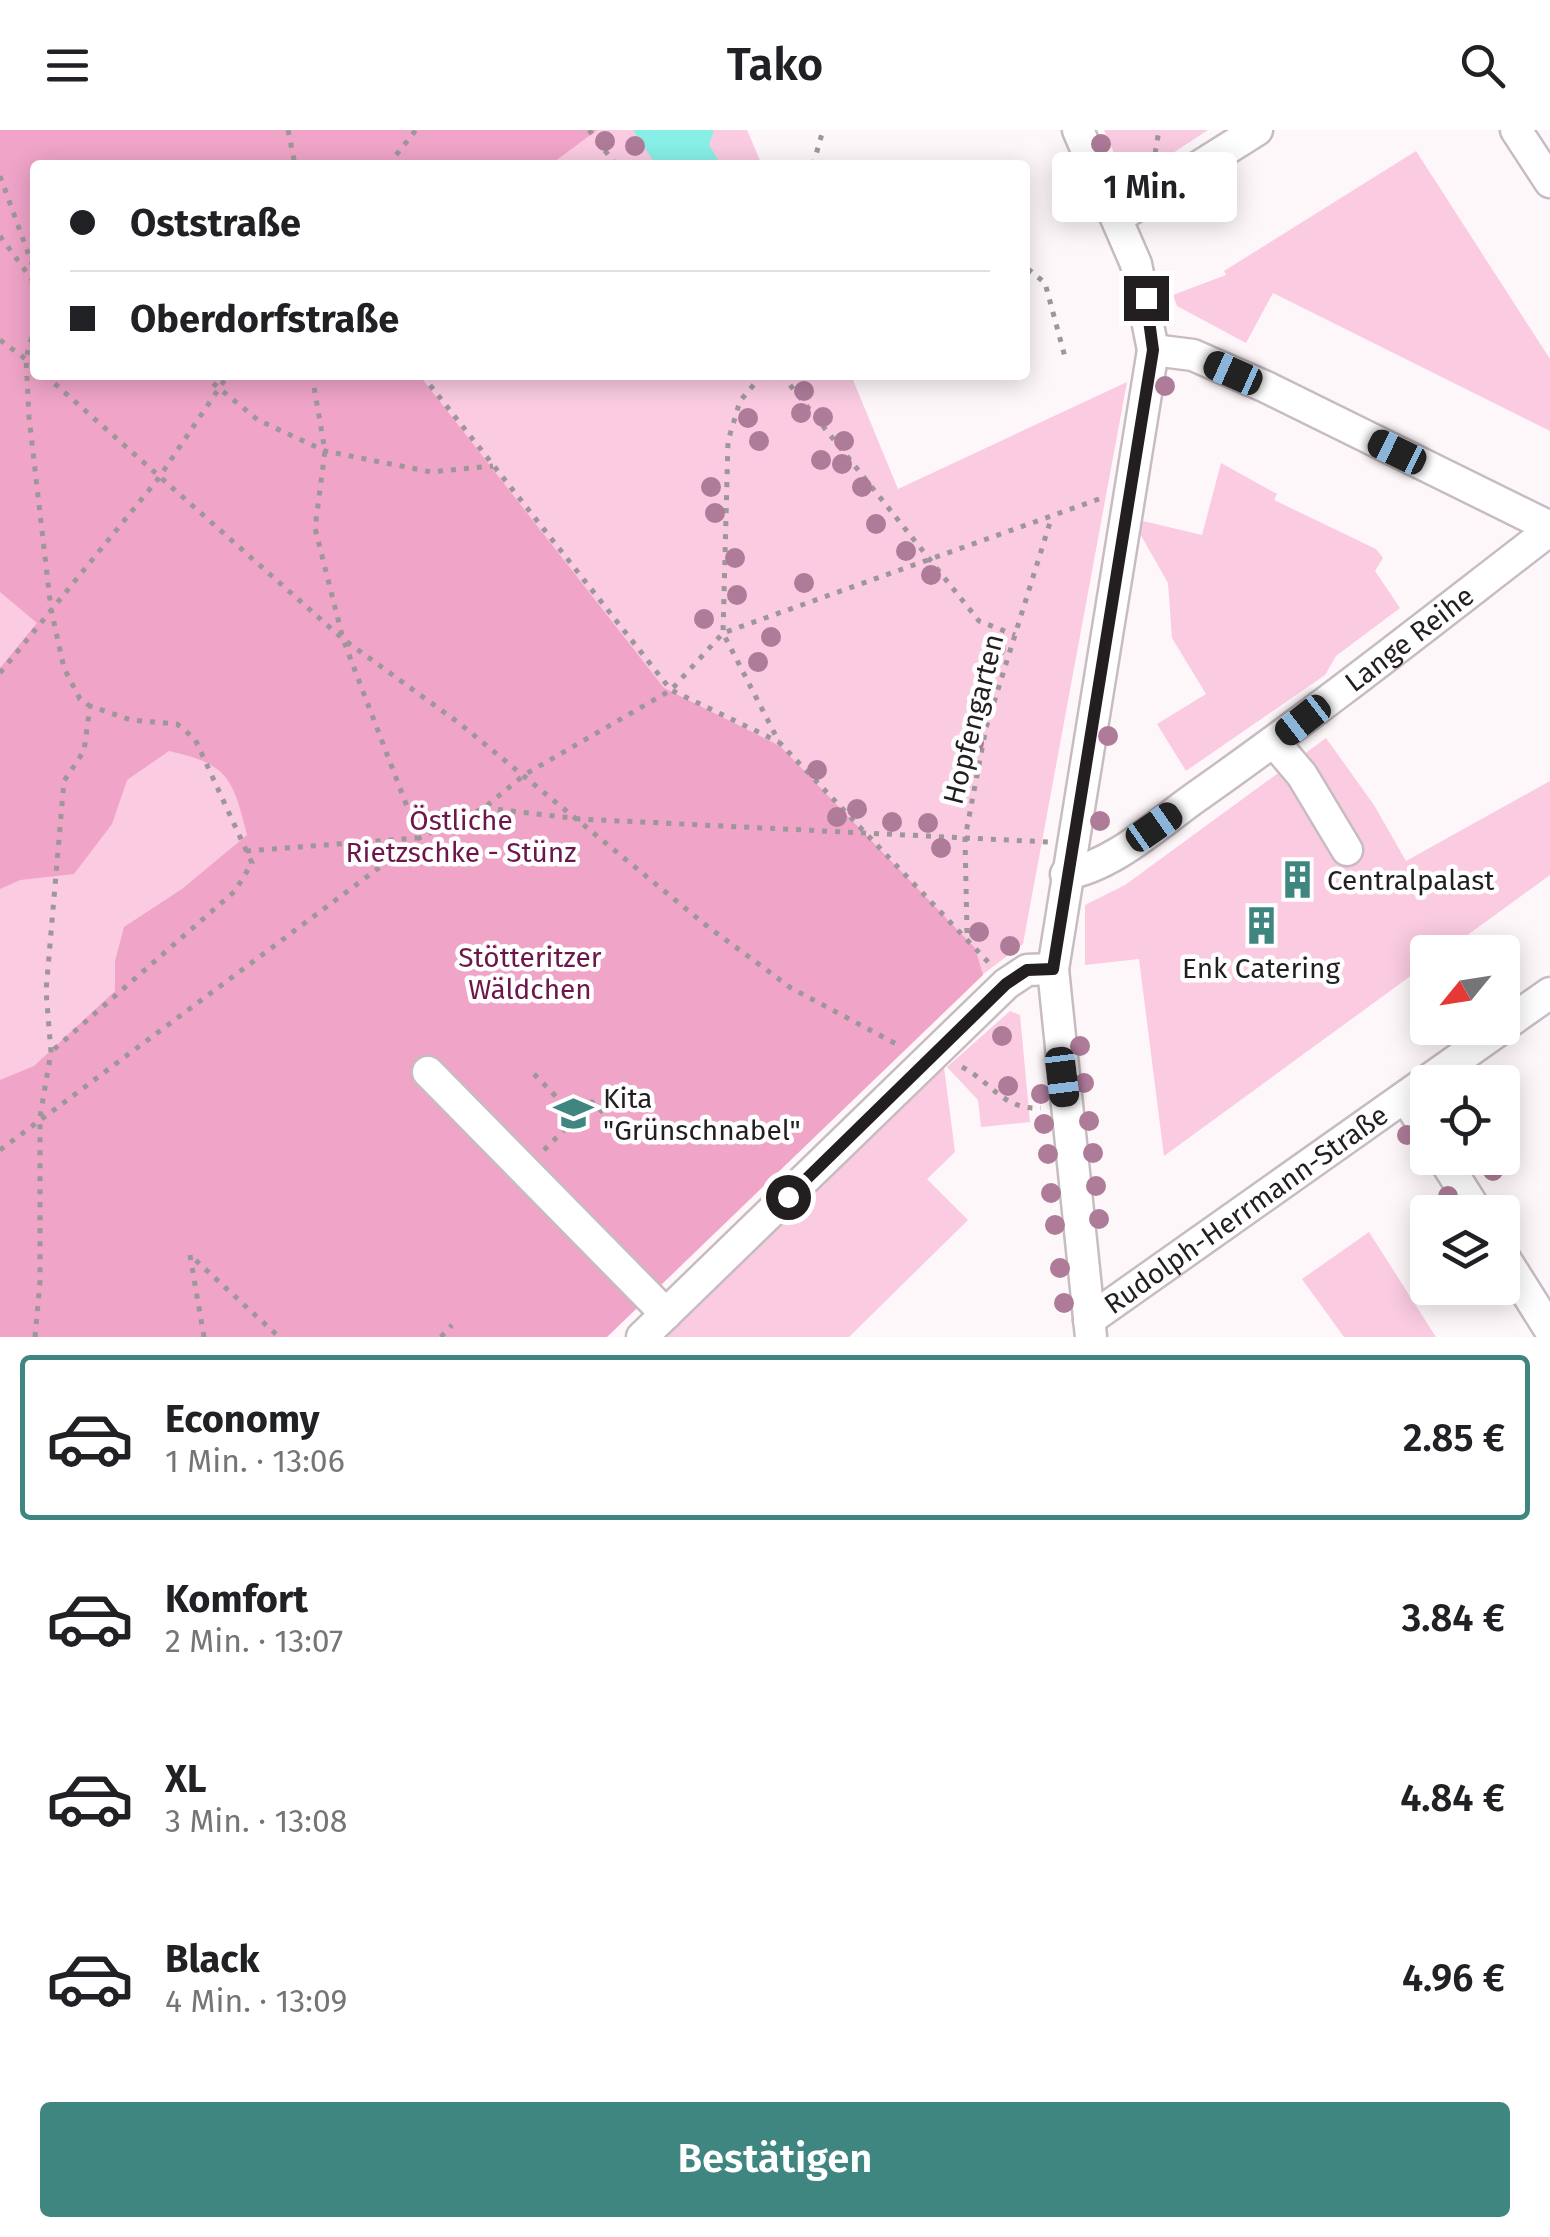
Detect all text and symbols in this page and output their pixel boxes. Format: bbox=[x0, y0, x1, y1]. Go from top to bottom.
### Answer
icon: menu bbox=[40, 38, 95, 93]
text: Tako bbox=[727, 38, 823, 92]
icon: search bbox=[1455, 38, 1510, 93]
callout: 1 Min. bbox=[1054, 153, 1238, 223]
text: 1 Min. bbox=[1103, 168, 1186, 206]
text: Oststraße bbox=[130, 200, 301, 246]
route end bbox=[1124, 276, 1169, 321]
text: Oberdorfstraße bbox=[130, 296, 399, 342]
car bbox=[1199, 347, 1267, 399]
car bbox=[1363, 425, 1431, 479]
street label: Lange Reihe bbox=[1339, 579, 1480, 699]
street label: Hopfengarten bbox=[936, 631, 1011, 808]
car bbox=[1270, 690, 1336, 750]
car bbox=[1121, 798, 1187, 856]
park label: Östliche Rietzschke - Stünz bbox=[346, 804, 576, 869]
building icon: Centralpalast bbox=[1276, 859, 1318, 901]
place label: Centralpalast bbox=[1327, 864, 1495, 897]
building icon: Enk Catering bbox=[1240, 905, 1282, 947]
north arrow bbox=[1410, 935, 1520, 1045]
map controls bbox=[1410, 935, 1520, 1305]
park label: Stötteritzer Wäldchen bbox=[458, 941, 602, 1006]
place label: Enk Catering bbox=[1182, 952, 1340, 985]
car bbox=[1043, 1045, 1081, 1109]
button: locate bbox=[1410, 1065, 1520, 1175]
place label: Kita "Grünschnabel" bbox=[603, 1082, 801, 1147]
school or university icon: Kita "Grünschnabel" bbox=[552, 1093, 594, 1135]
street label: Rudolph-Herrmann-Straße bbox=[1098, 1098, 1394, 1321]
route start bbox=[766, 1175, 811, 1220]
button: layers bbox=[1410, 1195, 1520, 1305]
icon: car bbox=[45, 1393, 135, 1483]
text: Economy bbox=[165, 1396, 320, 1442]
text: 2.85 € bbox=[1403, 1415, 1505, 1461]
text: 1 Min. · 13:06 bbox=[165, 1442, 345, 1480]
icon: car bbox=[45, 1573, 135, 1663]
text: Komfort bbox=[165, 1576, 308, 1622]
text: 3.84 € bbox=[1402, 1595, 1505, 1641]
text: 2 Min. · 13:07 bbox=[165, 1622, 343, 1660]
icon: car bbox=[45, 1753, 135, 1843]
text: XL bbox=[165, 1756, 207, 1802]
text: 4.84 € bbox=[1400, 1775, 1505, 1821]
text: 3 Min. · 13:08 bbox=[165, 1802, 347, 1840]
icon: car bbox=[45, 1933, 135, 2023]
text: Black bbox=[165, 1936, 260, 1982]
text: 4.96 € bbox=[1402, 1955, 1505, 2001]
text: 4 Min. · 13:09 bbox=[165, 1982, 347, 2020]
button: Bestätigen bbox=[40, 2102, 1510, 2217]

